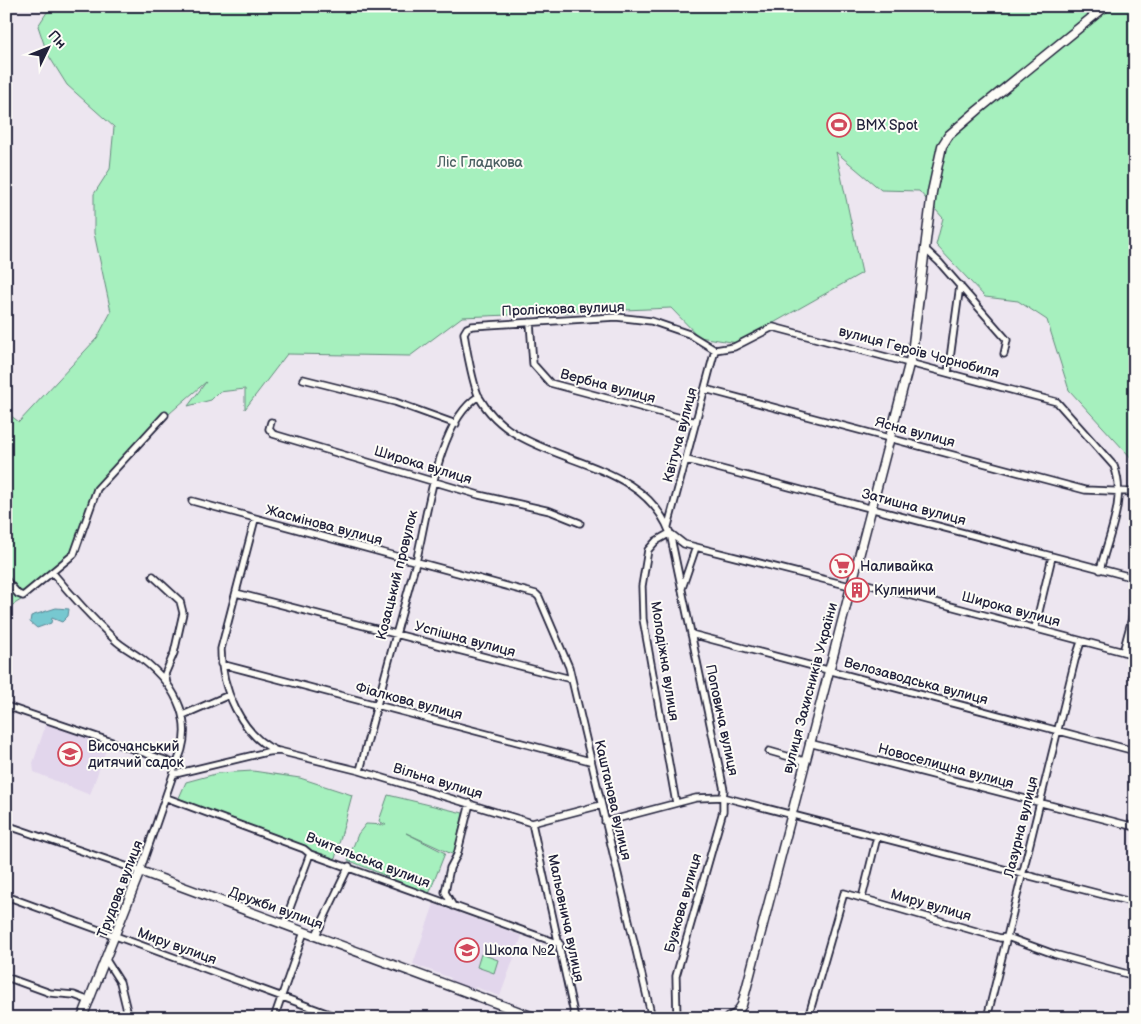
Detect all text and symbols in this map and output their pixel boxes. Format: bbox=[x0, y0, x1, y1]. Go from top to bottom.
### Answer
north arrow bbox=[22, 22, 72, 72]
text: Пн bbox=[45, 27, 70, 52]
sports icon: BMX Spot bbox=[826, 112, 852, 138]
place label: BMX Spot bbox=[856, 117, 918, 134]
park label: Ліс Гладкова bbox=[436, 154, 524, 171]
street label: Проліскова вулиця bbox=[501, 298, 625, 320]
street label: вулиця Героїв Чорнобиля bbox=[837, 322, 1001, 382]
street label: Вербна вулиця bbox=[559, 365, 658, 407]
street label: Квітуча вулиця bbox=[659, 385, 701, 484]
street label: Ясна вулиця bbox=[873, 413, 957, 451]
street label: Широка вулиця bbox=[372, 442, 474, 488]
street label: Затишна вулиця bbox=[860, 485, 968, 529]
street label: Жасмінова вулиця bbox=[264, 501, 384, 549]
street label: Козацький провулок bbox=[373, 508, 421, 642]
supermarket icon: Наливайка bbox=[829, 553, 855, 579]
place label: Наливайка bbox=[860, 558, 934, 575]
building icon: Кулиничи bbox=[844, 577, 870, 603]
place label: Кулиничи bbox=[874, 582, 936, 599]
street label: Широка вулиця bbox=[960, 588, 1062, 630]
street label: Молодіжна вулиця bbox=[647, 600, 683, 722]
street label: вулиця Захисників України bbox=[779, 601, 841, 775]
street label: Успішна вулиця bbox=[413, 617, 518, 661]
street label: Велозаводська вулиця bbox=[842, 654, 990, 708]
street label: Поповича вулиця bbox=[702, 663, 742, 777]
street label: Фіалкова вулиця bbox=[354, 679, 465, 723]
place label: Височанський дитячий садок bbox=[88, 738, 184, 771]
street label: Каштанова вулиця bbox=[591, 738, 635, 862]
street label: Новоселищна вулиця bbox=[876, 740, 1016, 792]
school or university icon: Височанський дитячий садок bbox=[57, 741, 83, 767]
street label: Вільна вулиця bbox=[391, 759, 485, 803]
street label: Лазурна вулиця bbox=[1000, 774, 1042, 880]
street label: Вчительська вулиця bbox=[303, 828, 433, 892]
street label: Трудова вулиця bbox=[94, 838, 147, 940]
street label: Бузкова вулиця bbox=[661, 851, 705, 955]
street label: Мальовнича вулиця bbox=[544, 853, 588, 984]
street label: Дружби вулиця bbox=[227, 883, 326, 933]
street label: Миру вулиця bbox=[889, 885, 974, 925]
street label: Миру вулиця bbox=[135, 924, 219, 968]
school or university icon: Школа №2 bbox=[454, 937, 480, 963]
place label: Школа №2 bbox=[484, 942, 556, 959]

